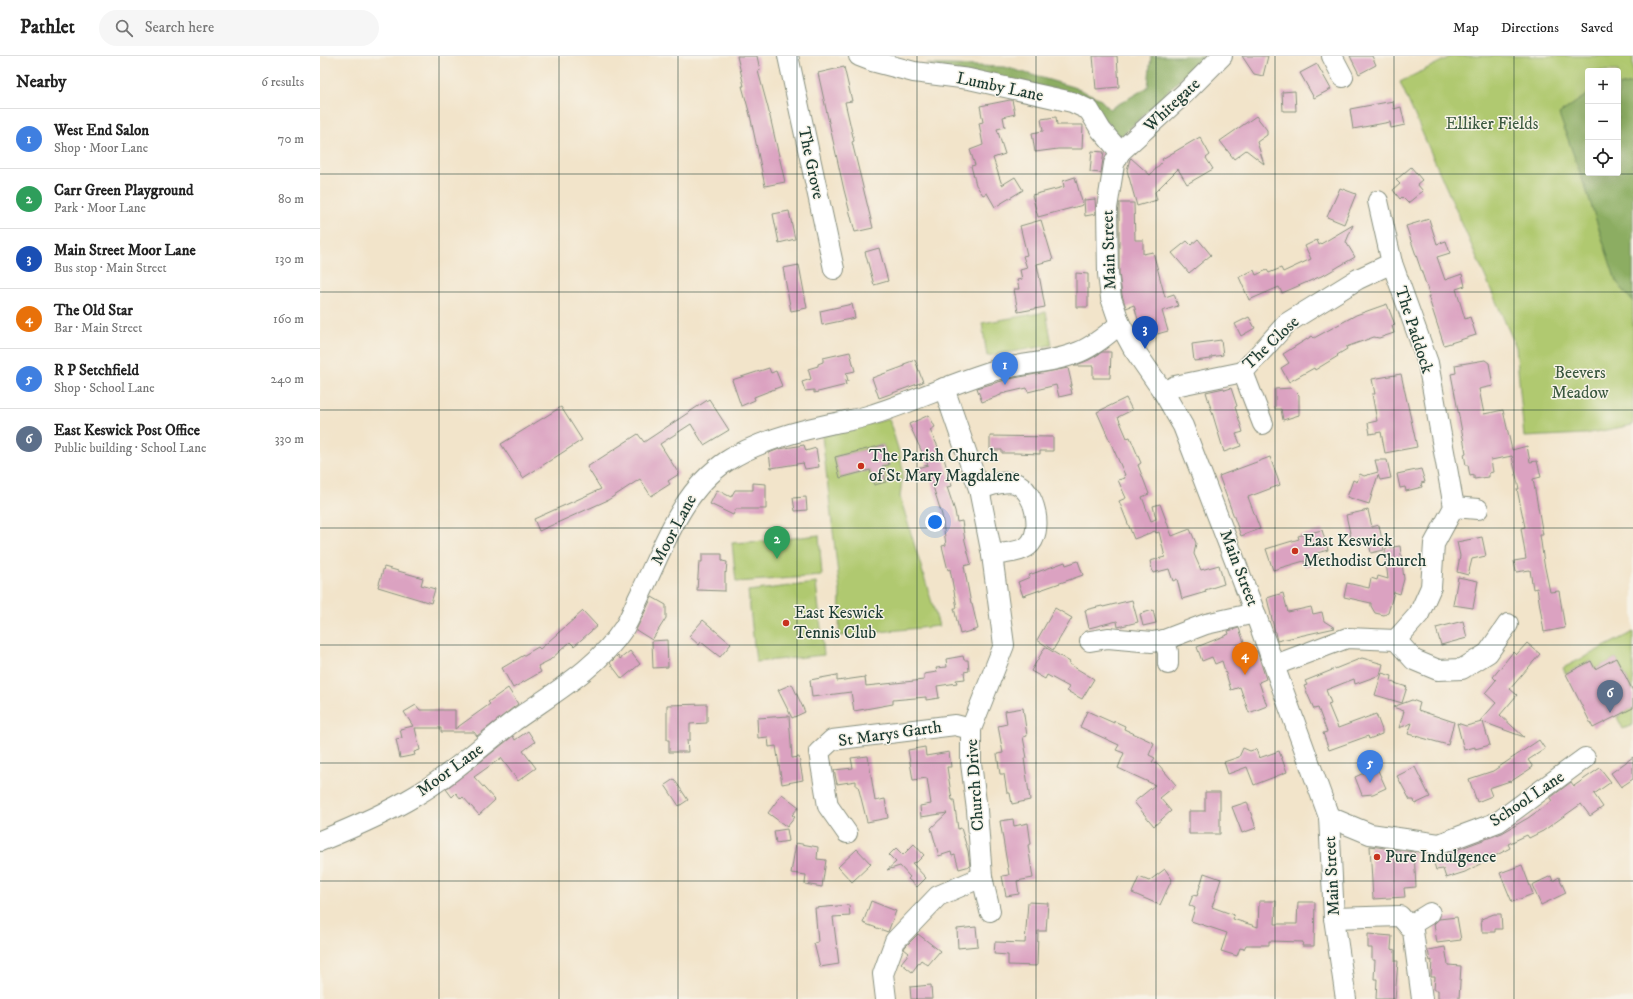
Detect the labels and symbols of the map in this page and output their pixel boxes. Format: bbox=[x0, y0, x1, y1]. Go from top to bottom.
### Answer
street label: Lumby Lane bbox=[955, 67, 1045, 107]
street label: Whitegate bbox=[1138, 73, 1205, 138]
park label: Elliker Fields bbox=[1445, 113, 1539, 135]
street label: The Grove bbox=[793, 125, 829, 201]
street label: Main Street bbox=[1097, 209, 1121, 290]
street label: The Paddock bbox=[1390, 284, 1439, 377]
street label: The Close bbox=[1238, 311, 1304, 375]
pin: 3 bbox=[1132, 316, 1158, 349]
pin: 1 bbox=[992, 352, 1018, 385]
park label: Beevers Meadow bbox=[1551, 362, 1609, 404]
place label: The Parish Church of St Mary Magdalene bbox=[869, 445, 1020, 487]
marker: The Parish Church of St Mary Magdalene bbox=[856, 461, 866, 471]
street label: Moor Lane bbox=[646, 491, 702, 569]
your location bbox=[925, 512, 945, 532]
pin: 2 bbox=[764, 526, 790, 559]
street label: Main Street bbox=[1214, 527, 1264, 610]
place label: East Keswick Methodist Church bbox=[1303, 530, 1426, 572]
marker: East Keswick Methodist Church bbox=[1290, 546, 1300, 556]
place label: East Keswick Tennis Club bbox=[794, 602, 884, 644]
marker: East Keswick Tennis Club bbox=[781, 618, 791, 628]
pin: 4 bbox=[1232, 642, 1258, 675]
pin: 6 bbox=[1597, 680, 1623, 713]
street label: St Marys Garth bbox=[837, 716, 943, 752]
street label: Moor Lane bbox=[412, 738, 488, 802]
street label: Church Drive bbox=[961, 738, 989, 832]
pin: 5 bbox=[1357, 750, 1383, 783]
street label: School Lane bbox=[1485, 766, 1569, 832]
street label: Main Street bbox=[1319, 835, 1345, 916]
place label: Pure Indulgence bbox=[1385, 846, 1496, 868]
marker: Pure Indulgence bbox=[1372, 852, 1382, 862]

